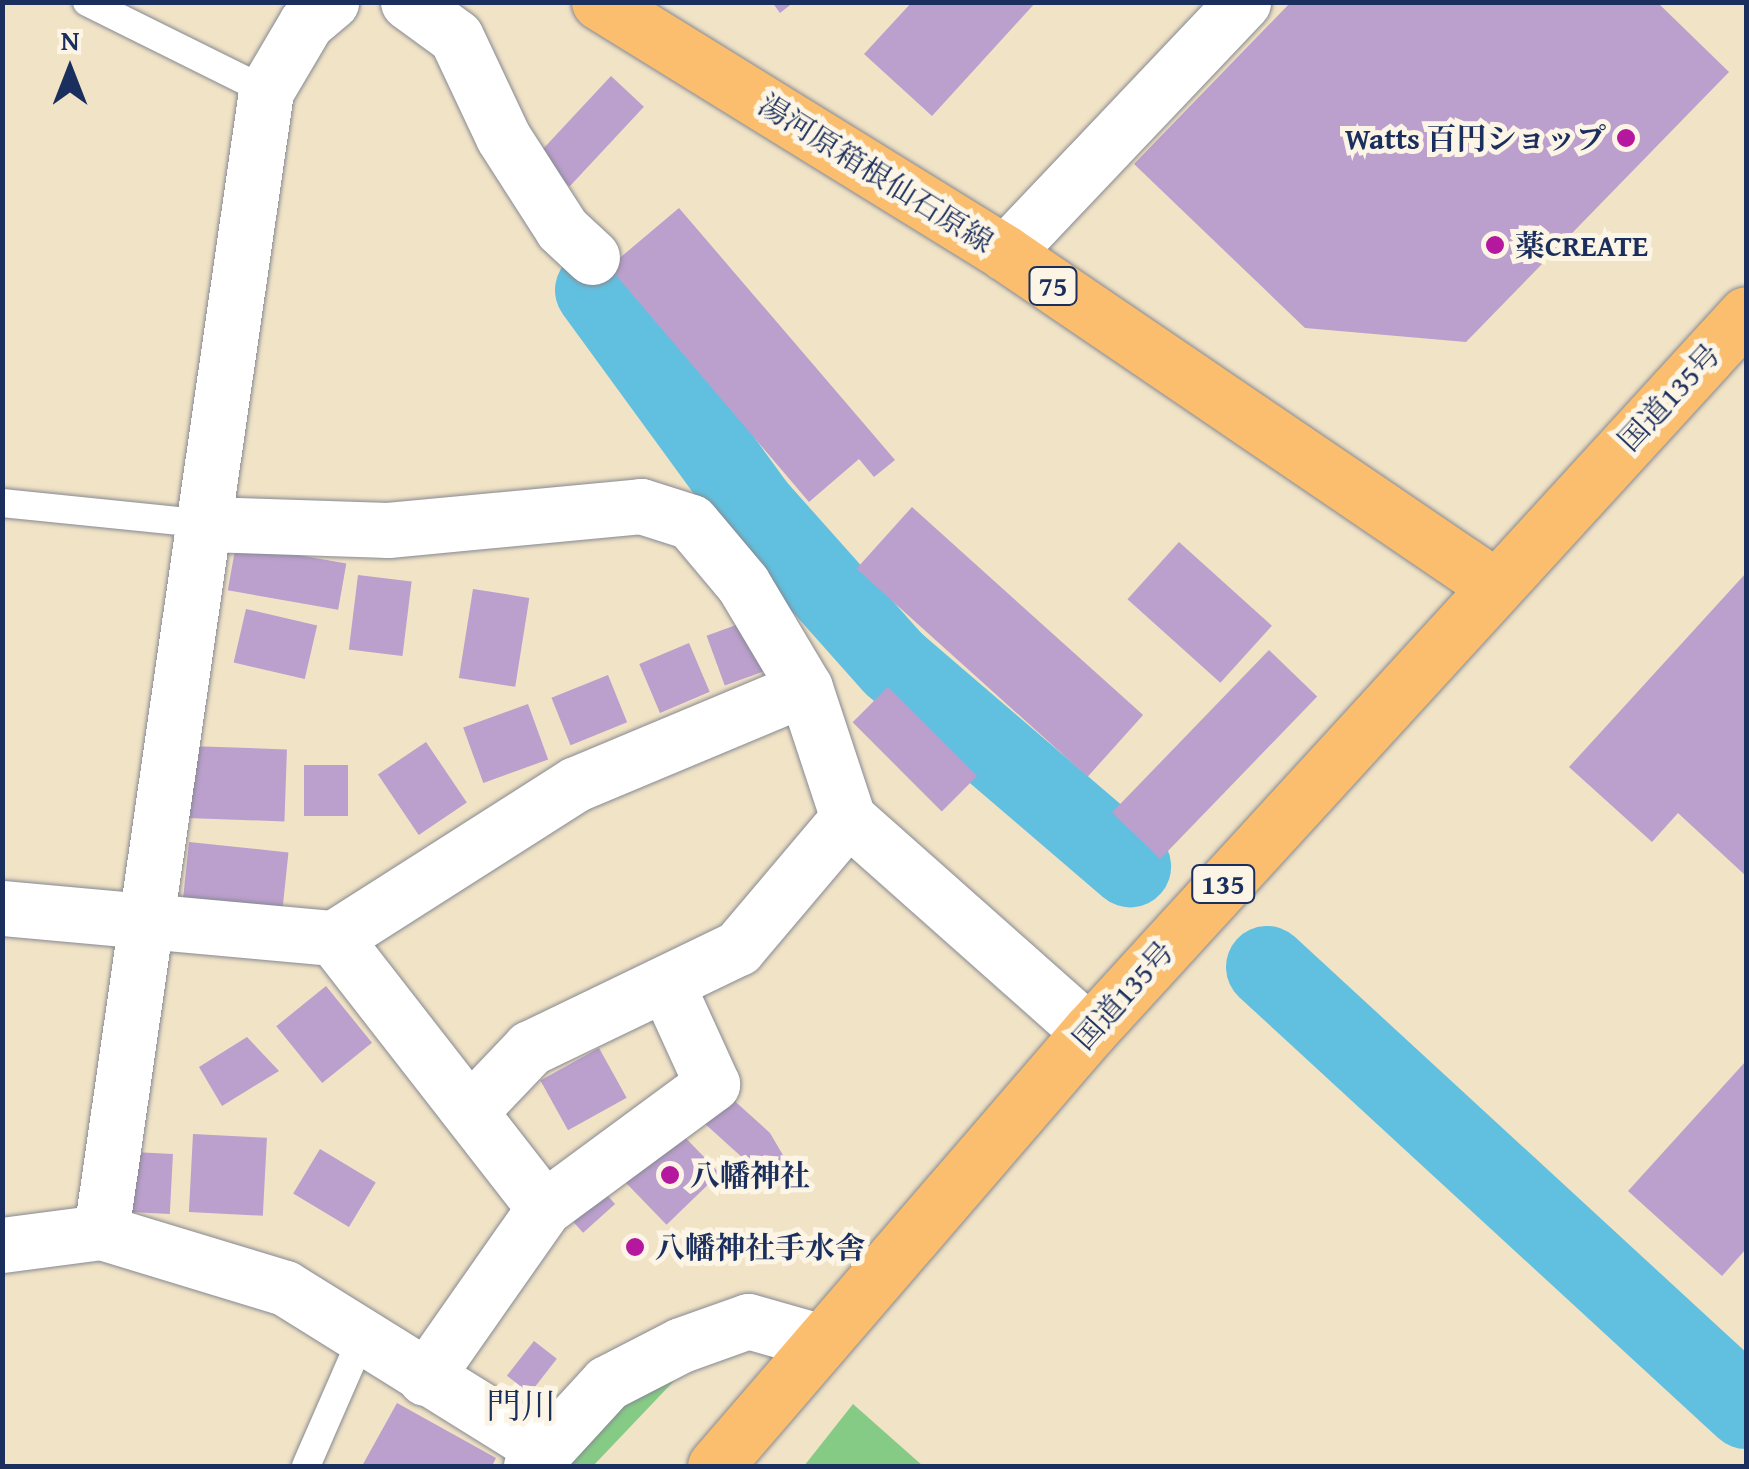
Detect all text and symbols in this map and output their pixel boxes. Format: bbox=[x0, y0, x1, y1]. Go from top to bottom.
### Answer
text: N bbox=[61, 19, 79, 60]
north arrow bbox=[20, 20, 120, 120]
street label: 湯河原箱根仙石原線 bbox=[752, 86, 1000, 260]
place label: Watts 百円ショップ bbox=[1344, 120, 1606, 156]
marker: Watts 百円ショップ bbox=[1615, 127, 1637, 149]
place label: 薬CREATE bbox=[1515, 227, 1648, 263]
marker: 薬CREATE bbox=[1484, 234, 1506, 256]
road number: 75 bbox=[1028, 263, 1078, 309]
street label: 国道135号 bbox=[1610, 336, 1728, 458]
road number: 135 bbox=[1190, 861, 1256, 907]
street label: 国道135号 bbox=[1065, 933, 1181, 1057]
place label: 八幡神社 bbox=[690, 1157, 810, 1193]
marker: 八幡神社 bbox=[659, 1164, 681, 1186]
place label: 八幡神社手水舎 bbox=[655, 1229, 865, 1265]
marker: 八幡神社手水舎 bbox=[624, 1236, 646, 1258]
district label: 門川 bbox=[486, 1385, 556, 1427]

